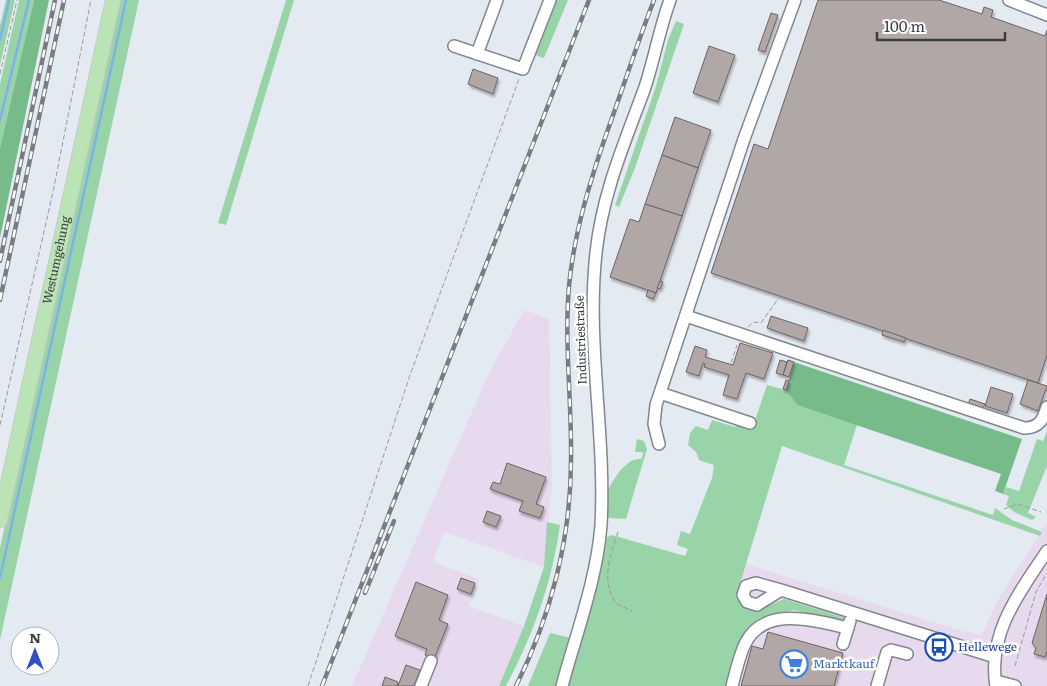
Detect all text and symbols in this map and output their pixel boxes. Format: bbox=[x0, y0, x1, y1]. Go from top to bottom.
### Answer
scale bar bbox=[877, 10, 1004, 42]
text: 100 m bbox=[884, 14, 925, 37]
street label: Westumgehung bbox=[37, 214, 74, 306]
street label: Industriestraße bbox=[569, 295, 591, 385]
north arrow bbox=[10, 626, 60, 676]
text: N bbox=[29, 627, 41, 647]
bus stop icon: Hellewege bbox=[924, 632, 954, 662]
place label: Hellewege bbox=[958, 637, 1017, 655]
supermarket icon: Marktkauf bbox=[779, 649, 809, 679]
place label: Marktkauf bbox=[813, 654, 876, 672]

